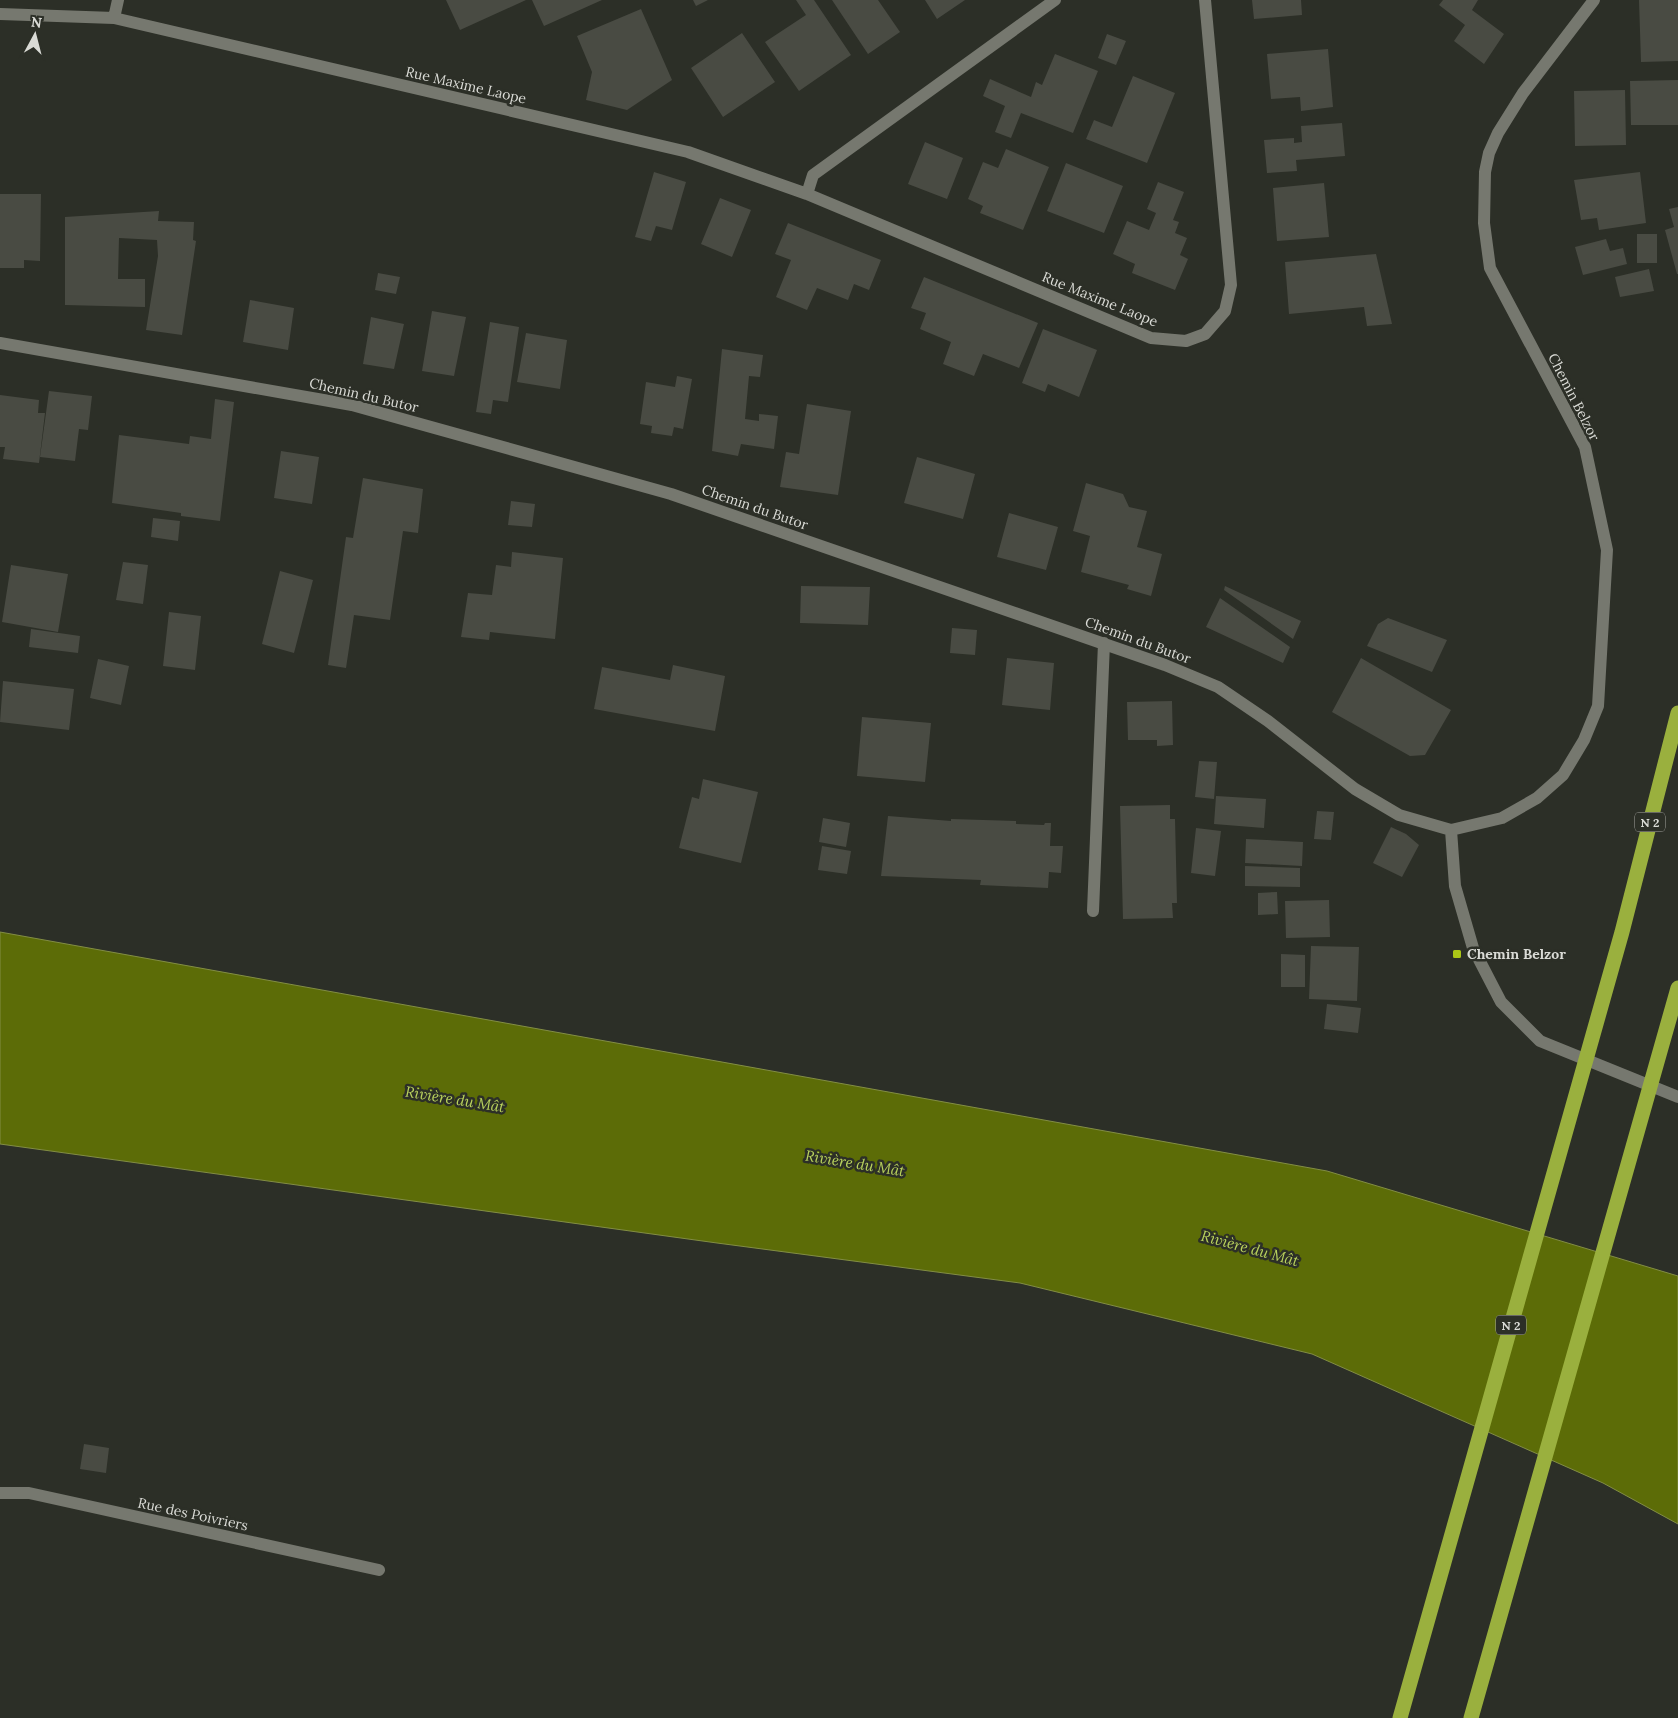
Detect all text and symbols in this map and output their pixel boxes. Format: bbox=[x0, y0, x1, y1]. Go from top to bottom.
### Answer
north arrow bbox=[10, 10, 60, 60]
text: N bbox=[30, 13, 43, 32]
street label: Rue Maxime Laope bbox=[404, 62, 529, 108]
street label: Rue Maxime Laope bbox=[1039, 268, 1161, 331]
street label: Chemin Belzor bbox=[1544, 350, 1604, 444]
street label: Chemin du Butor bbox=[308, 374, 420, 416]
street label: Chemin du Butor bbox=[699, 480, 811, 534]
street label: Chemin du Butor bbox=[1083, 612, 1193, 668]
road number: N 2 bbox=[1635, 812, 1665, 832]
place label: Chemin Belzor bbox=[1467, 945, 1566, 963]
marker: Chemin Belzor bbox=[1451, 948, 1463, 960]
water label: Rivière du Mât bbox=[404, 1082, 507, 1116]
water label: Rivière du Mât bbox=[804, 1146, 907, 1180]
water label: Rivière du Mât bbox=[1199, 1226, 1301, 1270]
road number: N 2 bbox=[1496, 1316, 1526, 1334]
street label: Rue des Poivriers bbox=[136, 1494, 250, 1534]

